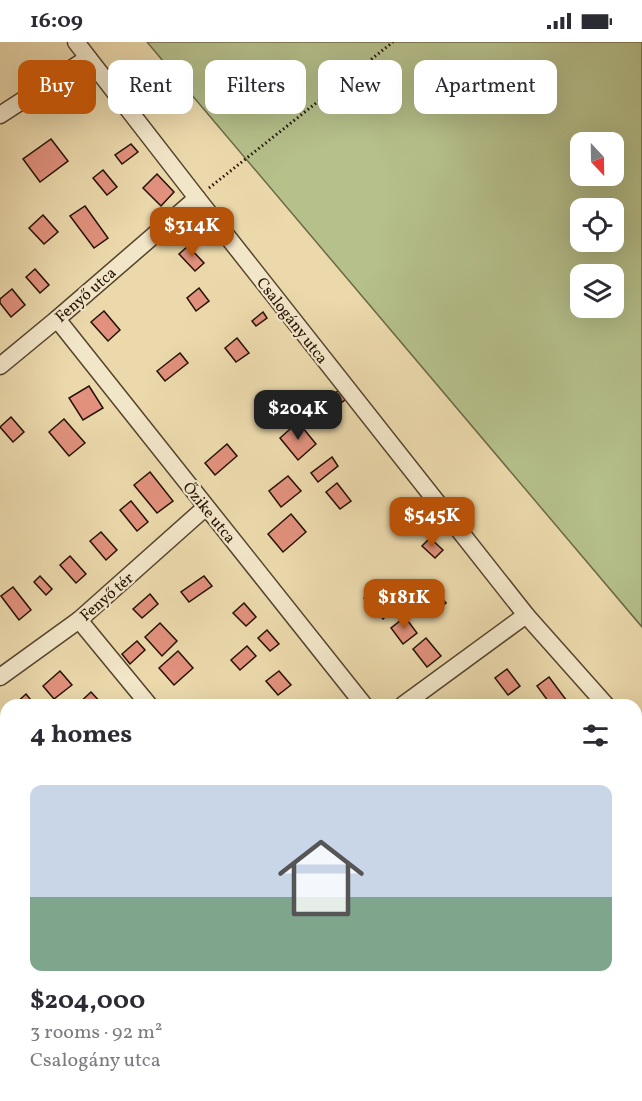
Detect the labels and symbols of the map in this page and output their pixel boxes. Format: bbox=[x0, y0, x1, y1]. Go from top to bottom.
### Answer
north arrow bbox=[570, 132, 624, 186]
pin: $314K bbox=[150, 207, 234, 258]
street label: Fenyő utca bbox=[51, 263, 122, 328]
street label: Csalogány utca bbox=[251, 273, 332, 369]
pin: $204K bbox=[256, 390, 340, 441]
street label: Őzike utca bbox=[177, 478, 240, 549]
pin: $545K bbox=[390, 497, 474, 548]
street label: Fenyő tér bbox=[76, 568, 139, 627]
pin: $181K bbox=[362, 579, 446, 630]

